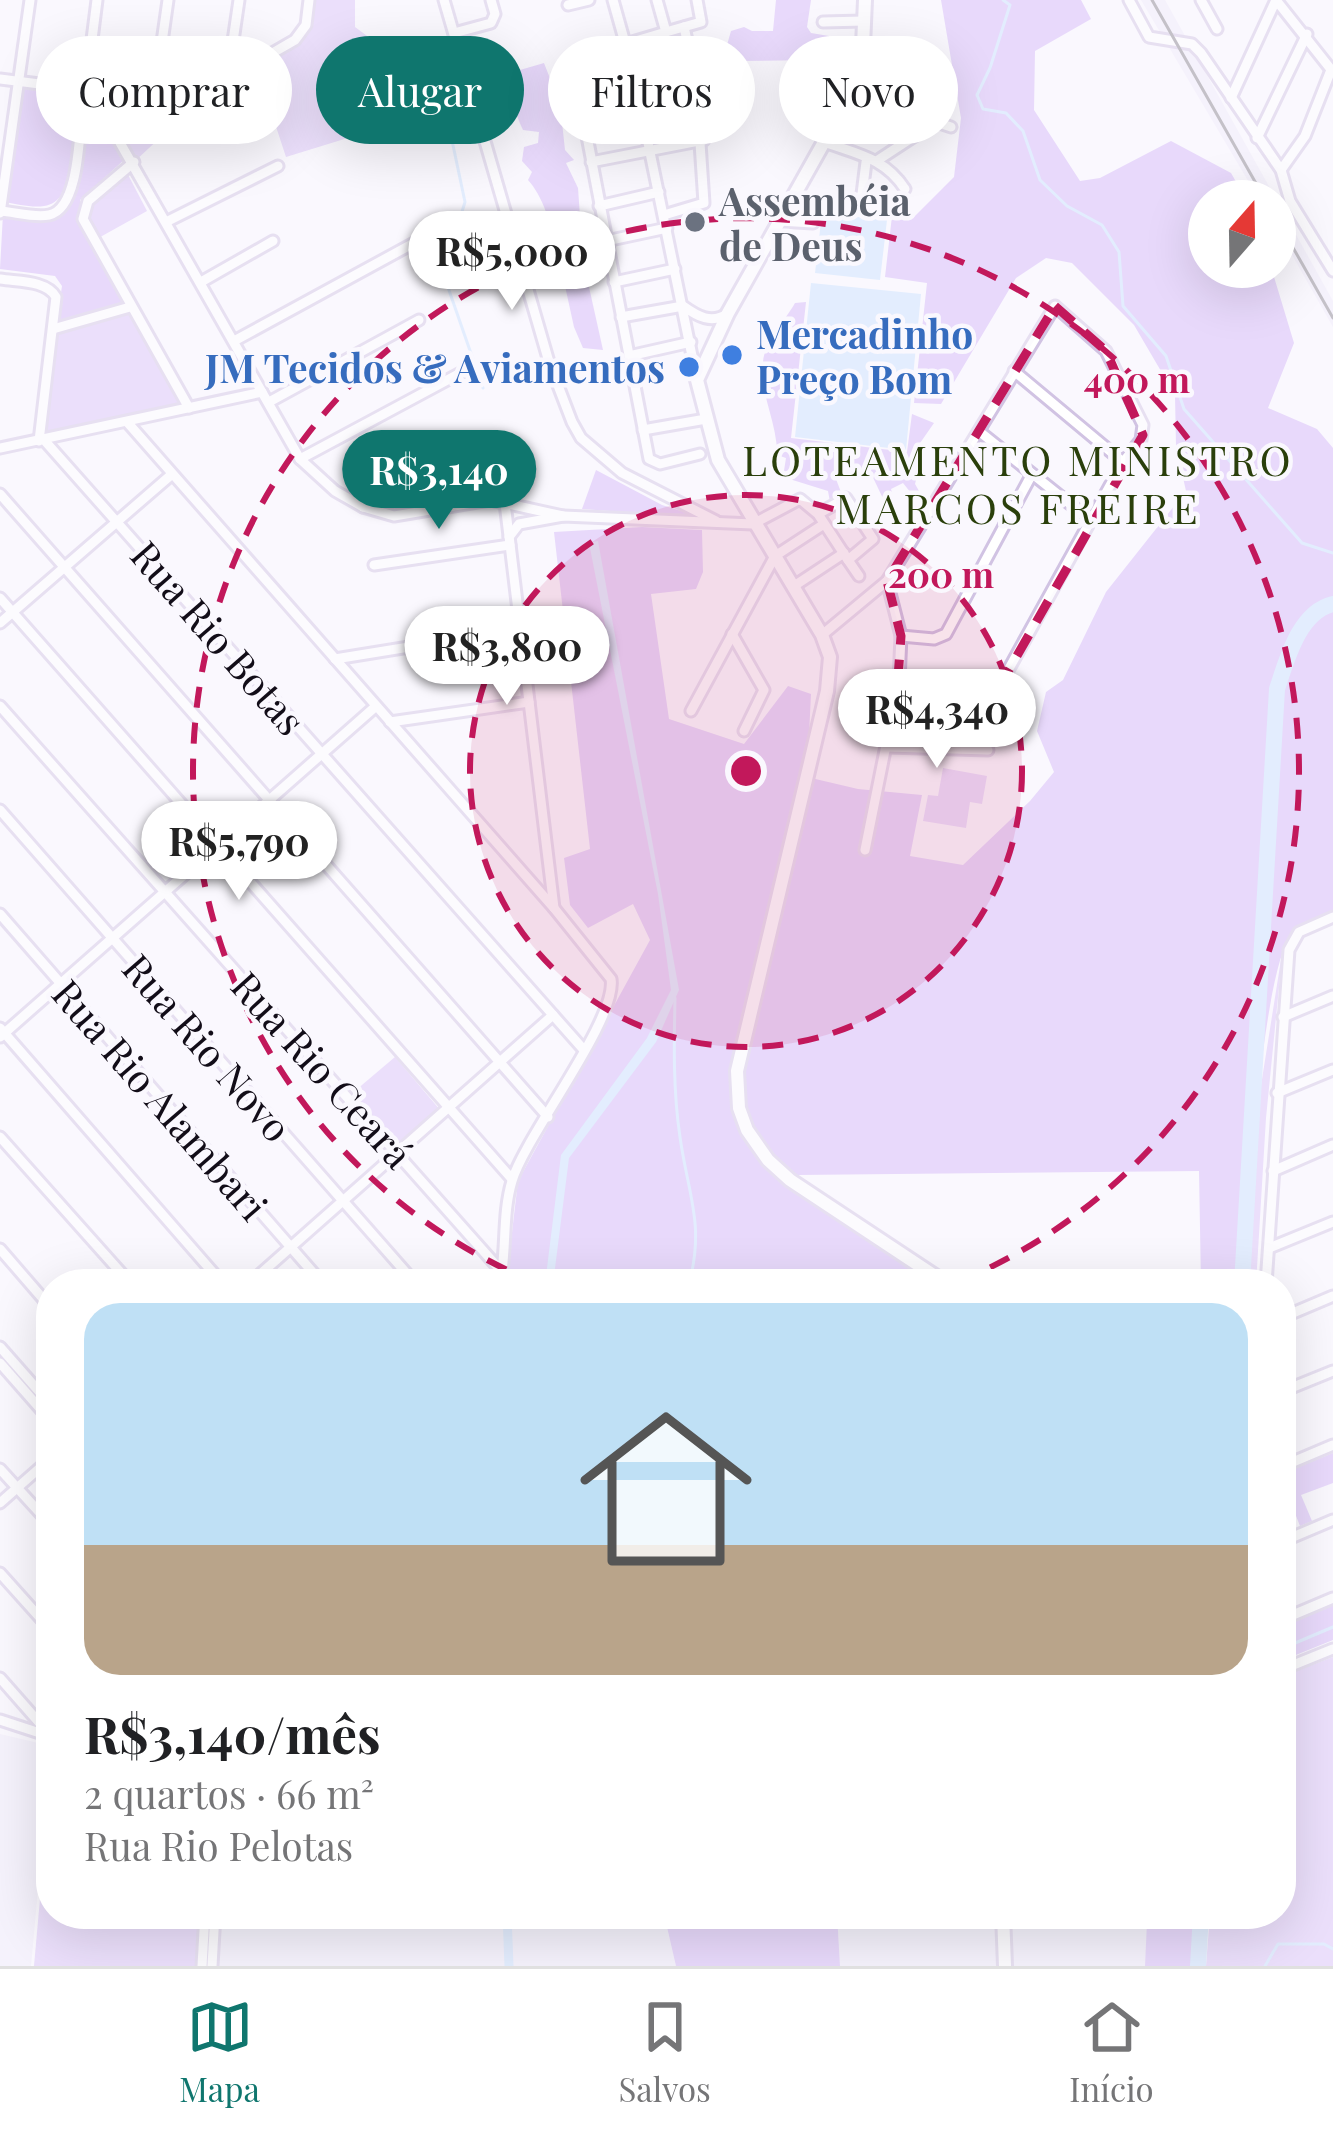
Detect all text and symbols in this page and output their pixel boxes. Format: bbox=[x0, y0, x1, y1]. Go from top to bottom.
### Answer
chip: Comprar bbox=[36, 36, 292, 144]
chip: Alugar bbox=[316, 36, 524, 144]
chip: Filtros bbox=[548, 36, 755, 144]
chip: Novo bbox=[779, 36, 958, 144]
place label: Assembéia de Deus bbox=[718, 174, 911, 271]
north arrow bbox=[1188, 180, 1296, 288]
map controls bbox=[1188, 180, 1296, 288]
marker: Assembéia de Deus bbox=[682, 209, 708, 235]
pin: R$5,000 bbox=[401, 211, 623, 313]
text: R$5,000 bbox=[435, 224, 589, 276]
place label: Mercadinho Preço Bom bbox=[756, 307, 973, 404]
place label: JM Tecidos & Aviamentos bbox=[204, 341, 665, 393]
marker: Mercadinho Preço Bom bbox=[719, 342, 745, 368]
marker: JM Tecidos & Aviamentos bbox=[676, 354, 702, 380]
text: 400 m bbox=[1084, 354, 1191, 402]
pin: R$3,140 bbox=[328, 430, 550, 532]
district label: LOTEAMENTO MINISTRO MARCOS FREIRE bbox=[742, 431, 1294, 535]
text: R$3,140 bbox=[369, 443, 509, 495]
street label: Rua Rio Botas bbox=[120, 529, 318, 745]
text: 200 m bbox=[888, 549, 995, 597]
pin: R$3,800 bbox=[396, 606, 618, 708]
text: R$3,800 bbox=[431, 619, 583, 671]
pin: R$4,340 bbox=[826, 669, 1048, 771]
text: R$4,340 bbox=[865, 682, 1009, 734]
centre of rings bbox=[725, 750, 767, 792]
pin: R$5,790 bbox=[128, 801, 350, 903]
text: R$5,790 bbox=[168, 814, 310, 866]
street label: Rua Rio Novo bbox=[112, 942, 304, 1152]
street label: Rua Rio Ceará bbox=[221, 960, 425, 1179]
street label: Rua Rio Alambari bbox=[42, 968, 280, 1230]
icon: home bbox=[558, 1381, 774, 1597]
text: R$3,140/mês bbox=[84, 1699, 381, 1767]
text: 2 quartos · 66 m² bbox=[84, 1767, 374, 1819]
text: Rua Rio Pelotas bbox=[84, 1819, 353, 1871]
tab: Mapa bbox=[179, 1994, 260, 2110]
tab: Salvos bbox=[618, 1994, 711, 2110]
tab: Início bbox=[1069, 1994, 1154, 2110]

